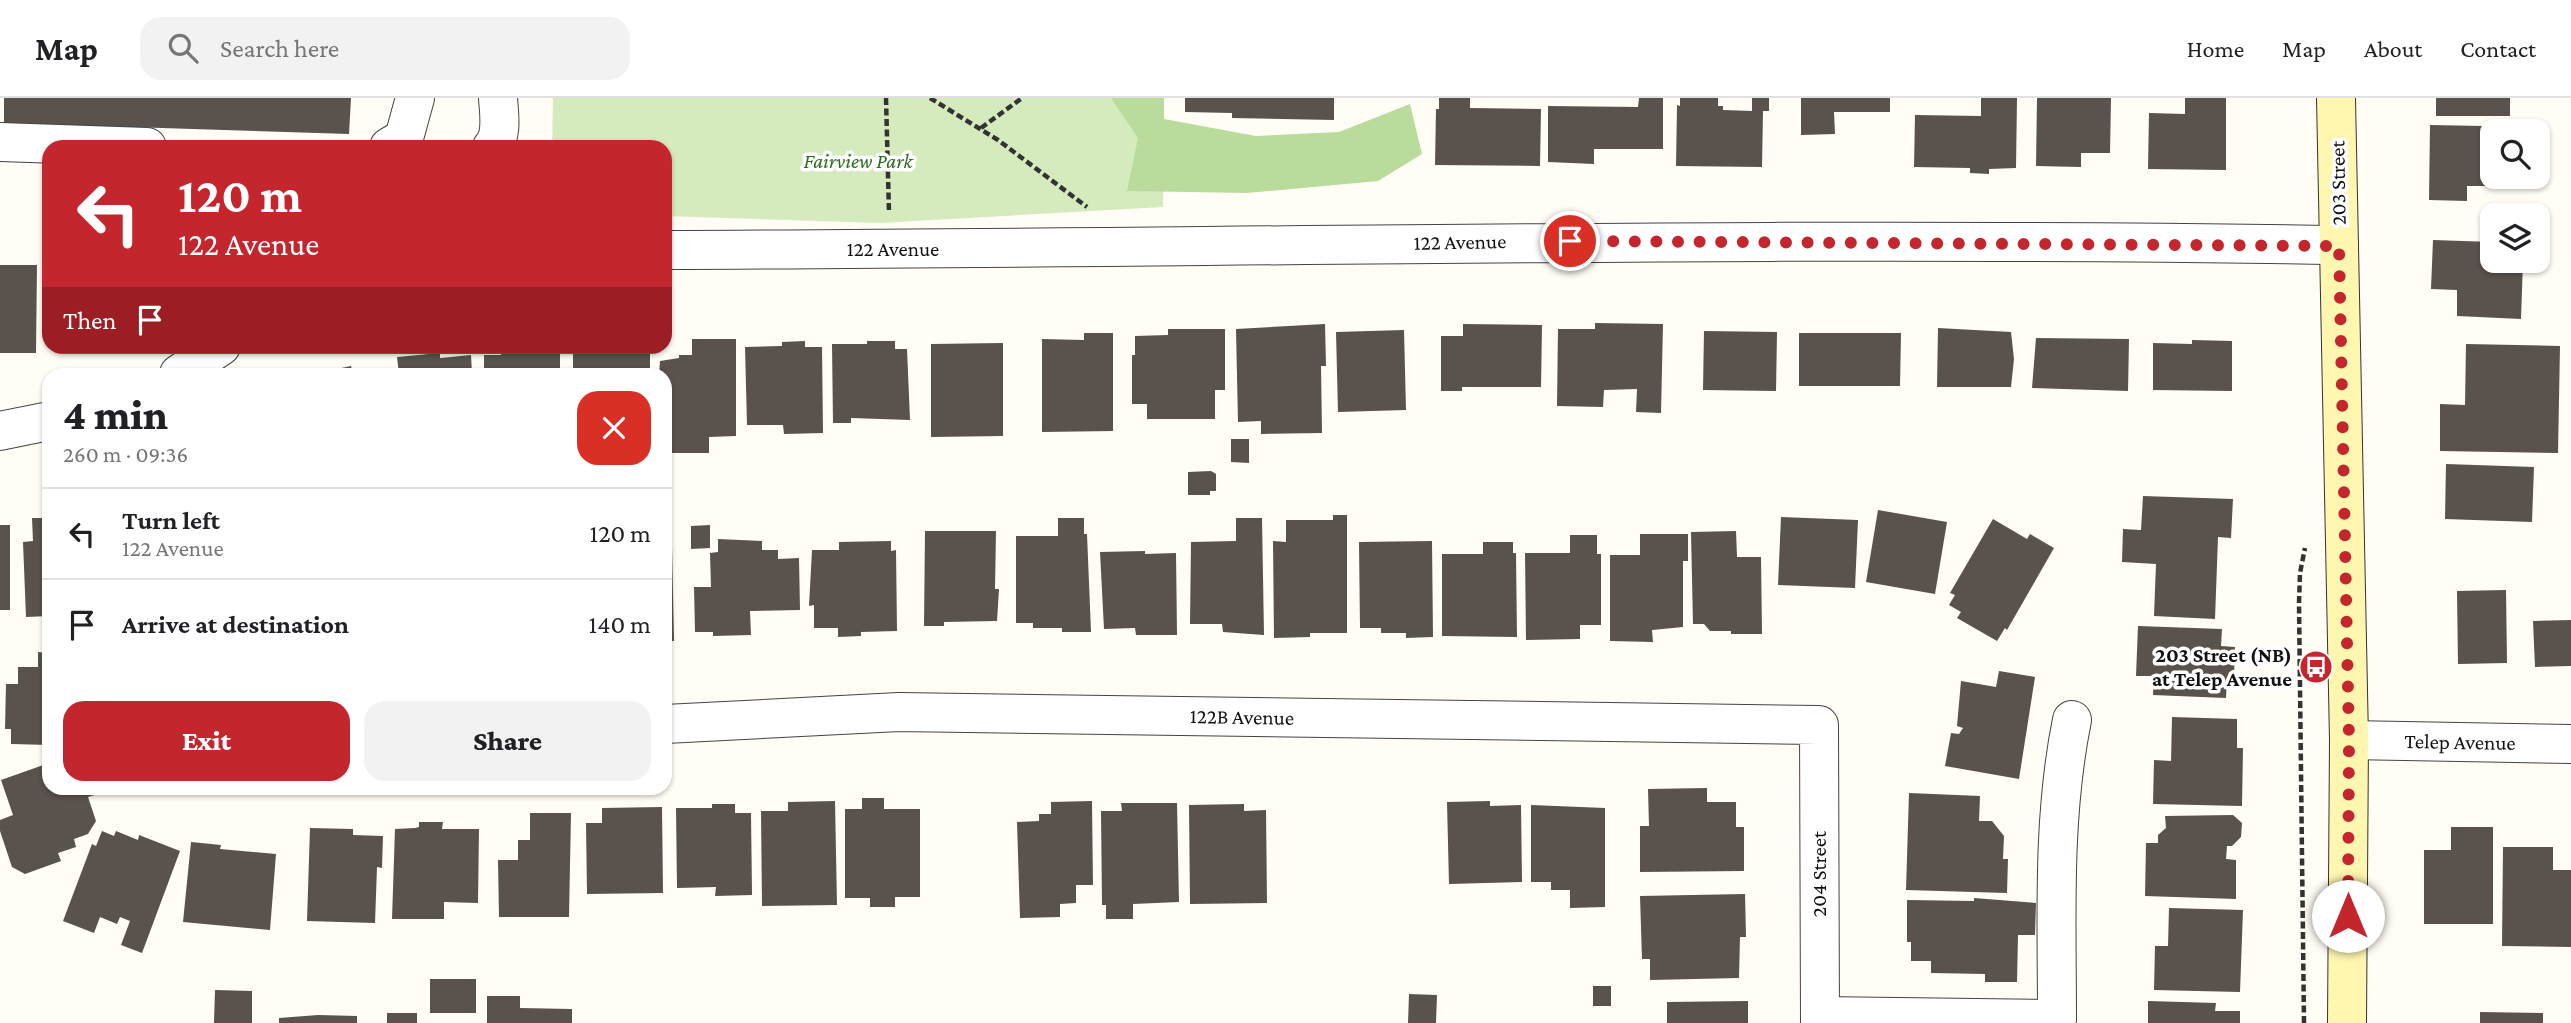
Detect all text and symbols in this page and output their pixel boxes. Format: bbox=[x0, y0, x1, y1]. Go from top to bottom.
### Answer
search box bbox=[140, 17, 630, 80]
icon: search bbox=[164, 29, 202, 67]
text: Map bbox=[35, 30, 98, 67]
text: Search here bbox=[220, 34, 339, 63]
text: Home bbox=[2187, 35, 2244, 62]
text: Map bbox=[2282, 35, 2326, 62]
text: About bbox=[2364, 35, 2422, 62]
text: Contact bbox=[2460, 35, 2536, 62]
map controls bbox=[2480, 119, 2550, 273]
button: search bbox=[2480, 119, 2550, 189]
street label: 203 Street bbox=[2325, 139, 2351, 226]
park label: Fairview Park bbox=[803, 149, 913, 173]
icon: left bbox=[63, 168, 154, 259]
text: 120 m bbox=[178, 168, 302, 223]
button: layers bbox=[2480, 203, 2550, 273]
pin bbox=[1540, 211, 1600, 271]
icon: arrive bbox=[1551, 222, 1589, 260]
text: 122 Avenue bbox=[178, 226, 319, 262]
street label: 122 Avenue bbox=[1413, 229, 1507, 255]
street label: 122 Avenue bbox=[847, 237, 939, 261]
icon: arrive bbox=[131, 301, 169, 339]
text: Then bbox=[63, 306, 117, 335]
text: 4 min bbox=[63, 391, 168, 438]
button: close bbox=[577, 391, 651, 465]
text: 260 m · 09:36 bbox=[63, 441, 188, 467]
text: Turn left bbox=[122, 506, 220, 535]
icon: left bbox=[63, 515, 101, 553]
text: 120 m bbox=[590, 519, 651, 548]
text: 122 Avenue bbox=[122, 535, 224, 561]
icon: arrive bbox=[63, 606, 101, 644]
text: Arrive at destination bbox=[122, 610, 349, 639]
text: 140 m bbox=[589, 610, 651, 639]
place label: 203 Street (NB) at Telep Avenue bbox=[2152, 643, 2292, 691]
bus stop icon: 203 Street (NB) at Telep Avenue bbox=[2297, 648, 2335, 686]
button: Exit bbox=[63, 701, 350, 781]
button: Share bbox=[364, 701, 651, 781]
street label: 122B Avenue bbox=[1190, 704, 1294, 730]
street label: Telep Avenue bbox=[2404, 729, 2516, 755]
street label: 204 Street bbox=[1807, 830, 1831, 917]
position arrow bbox=[2311, 879, 2385, 953]

